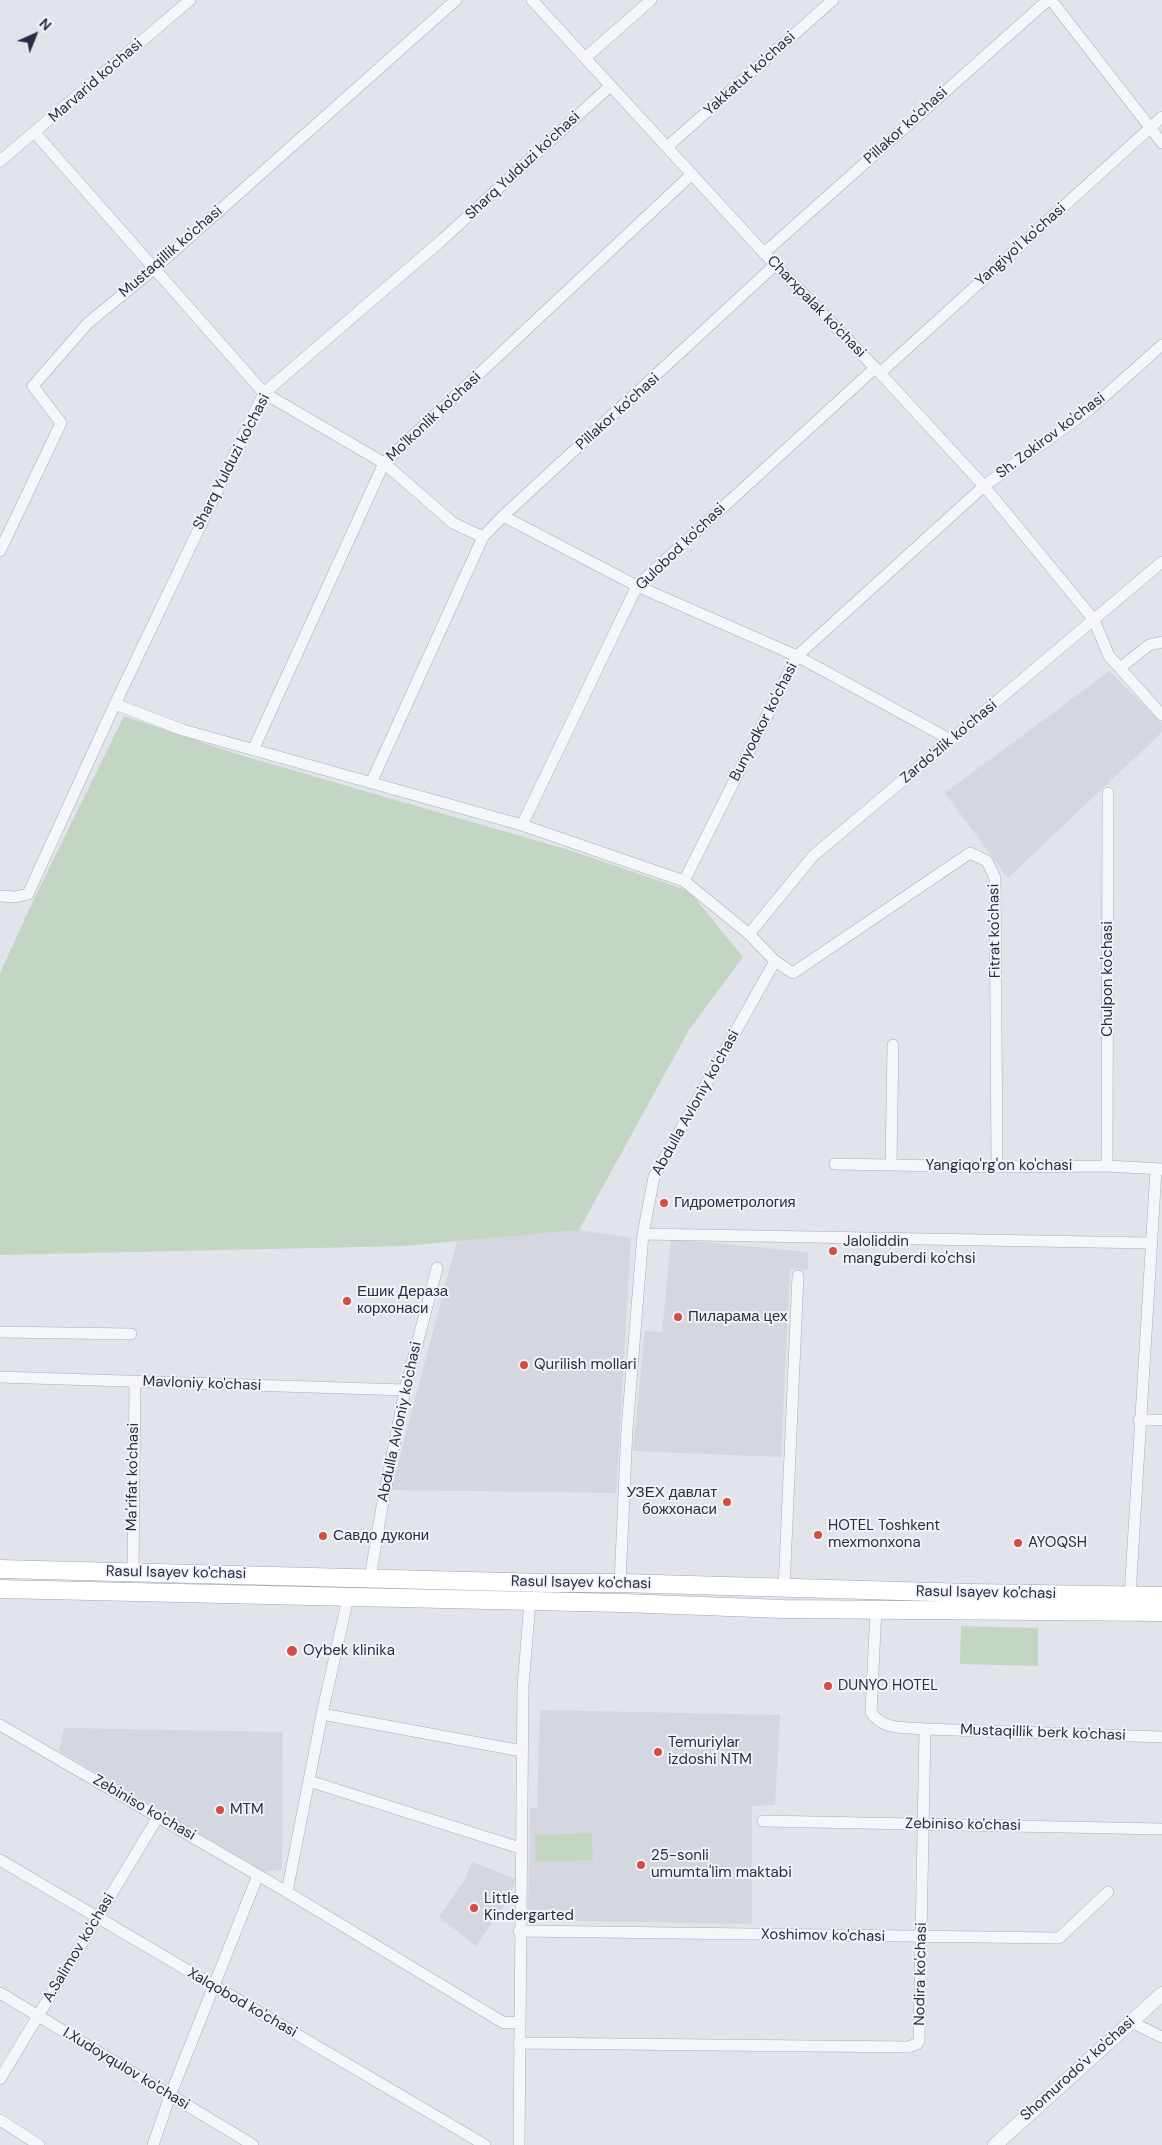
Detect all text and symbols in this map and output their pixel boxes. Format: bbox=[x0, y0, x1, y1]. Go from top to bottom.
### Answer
north arrow bbox=[10, 10, 60, 60]
text: N bbox=[35, 14, 55, 34]
street label: Yakkatut ko'chasi bbox=[701, 28, 799, 120]
street label: Marvarid ko'chasi bbox=[46, 35, 146, 127]
street label: Pillakor ko'chasi bbox=[861, 84, 951, 168]
street label: Sharq Yulduzi ko'chasi bbox=[462, 108, 584, 224]
street label: Yangiyo'l ko'chasi bbox=[972, 200, 1070, 290]
street label: Mustaqillik ko'chasi bbox=[116, 202, 226, 302]
street label: Charxpalak ko'chasi bbox=[763, 252, 869, 362]
street label: Mo'lkonlik ko'chasi bbox=[383, 368, 485, 466]
street label: Pillakor ko'chasi bbox=[573, 370, 663, 454]
street label: Sh. Zokirov ko'chasi bbox=[993, 389, 1109, 483]
street label: Sharq Yulduzi ko'chasi bbox=[190, 391, 274, 533]
street label: Gulobod ko'chasi bbox=[633, 500, 729, 594]
street label: Bunyodkor ko'chasi bbox=[726, 660, 802, 784]
street label: Zardo'zlik ko'chasi bbox=[897, 696, 1001, 788]
street label: Fitrat ko'chasi bbox=[985, 884, 1005, 978]
street label: Chulpon ko'chasi bbox=[1099, 921, 1117, 1037]
street label: Abdulla Avloniy ko'chasi bbox=[648, 1027, 744, 1179]
street label: Yangiqo'rg'on ko'chasi bbox=[926, 1157, 1072, 1175]
place label: Гидрометрология bbox=[674, 1194, 796, 1212]
marker: Гидрометрология bbox=[658, 1197, 670, 1209]
place label: Jaloliddin manguberdi ko'chsi bbox=[843, 1233, 976, 1268]
marker: Jaloliddin manguberdi ko'chsi bbox=[827, 1245, 839, 1257]
place label: Ешик Дераза корхонаси bbox=[357, 1283, 448, 1318]
marker: Ешик Дераза корхонаси bbox=[341, 1295, 353, 1307]
place label: Пиларама цех bbox=[688, 1308, 788, 1326]
marker: Пиларама цех bbox=[672, 1311, 684, 1323]
street label: Abdulla Avloniy ko'chasi bbox=[374, 1340, 426, 1504]
place label: Qurilish mollari bbox=[534, 1356, 637, 1374]
marker: Qurilish mollari bbox=[518, 1359, 530, 1371]
street label: Mavloniy ko'chasi bbox=[142, 1373, 262, 1395]
street label: Ma'rifat ko'chasi bbox=[123, 1423, 143, 1531]
place label: УЗЕХ давлат божхонаси bbox=[626, 1484, 717, 1519]
marker: УЗЕХ давлат божхонаси bbox=[721, 1496, 733, 1508]
place label: HOTEL Toshkent mexmonxona bbox=[828, 1517, 940, 1552]
place label: Савдо дукони bbox=[333, 1527, 429, 1545]
marker: HOTEL Toshkent mexmonxona bbox=[812, 1529, 824, 1541]
marker: Савдо дукони bbox=[317, 1530, 329, 1542]
place label: AYOQSH bbox=[1028, 1534, 1087, 1552]
marker: AYOQSH bbox=[1012, 1537, 1024, 1549]
street label: Rasul Isayev ko'chasi bbox=[106, 1563, 246, 1583]
street label: Rasul Isayev ko'chasi bbox=[511, 1573, 651, 1593]
street label: Rasul Isayev ko'chasi bbox=[916, 1583, 1056, 1603]
place label: Oybek klinika bbox=[303, 1642, 395, 1660]
marker: Oybek klinika bbox=[285, 1644, 299, 1658]
place label: DUNYO HOTEL bbox=[838, 1677, 938, 1695]
marker: DUNYO HOTEL bbox=[822, 1680, 834, 1692]
street label: Mustaqillik berk ko'chasi bbox=[960, 1721, 1126, 1745]
place label: Temuriylar izdoshi NTM bbox=[668, 1734, 752, 1769]
marker: Temuriylar izdoshi NTM bbox=[652, 1746, 664, 1758]
street label: Zebiniso ko'chasi bbox=[89, 1771, 199, 1845]
place label: MTM bbox=[230, 1801, 264, 1819]
marker: MTM bbox=[214, 1804, 226, 1816]
street label: Zebiniso ko'chasi bbox=[905, 1815, 1021, 1835]
place label: 25-sonli umumta'lim maktabi bbox=[651, 1847, 792, 1882]
marker: 25-sonli umumta'lim maktabi bbox=[635, 1859, 647, 1871]
street label: A.Salimov ko'chasi bbox=[39, 1890, 119, 2006]
place label: Little Kindergarted bbox=[484, 1890, 574, 1925]
marker: Little Kindergarted bbox=[468, 1902, 480, 1914]
street label: Nodira ko'chasi bbox=[911, 1922, 931, 2026]
street label: Xoshimov ko'chasi bbox=[761, 1926, 885, 1946]
street label: Xalqobod ko'chasi bbox=[184, 1964, 300, 2042]
street label: Shomurodo'v ko'chasi bbox=[1017, 2013, 1139, 2125]
street label: I.Xudoyqulov ko'chasi bbox=[59, 2024, 193, 2114]

